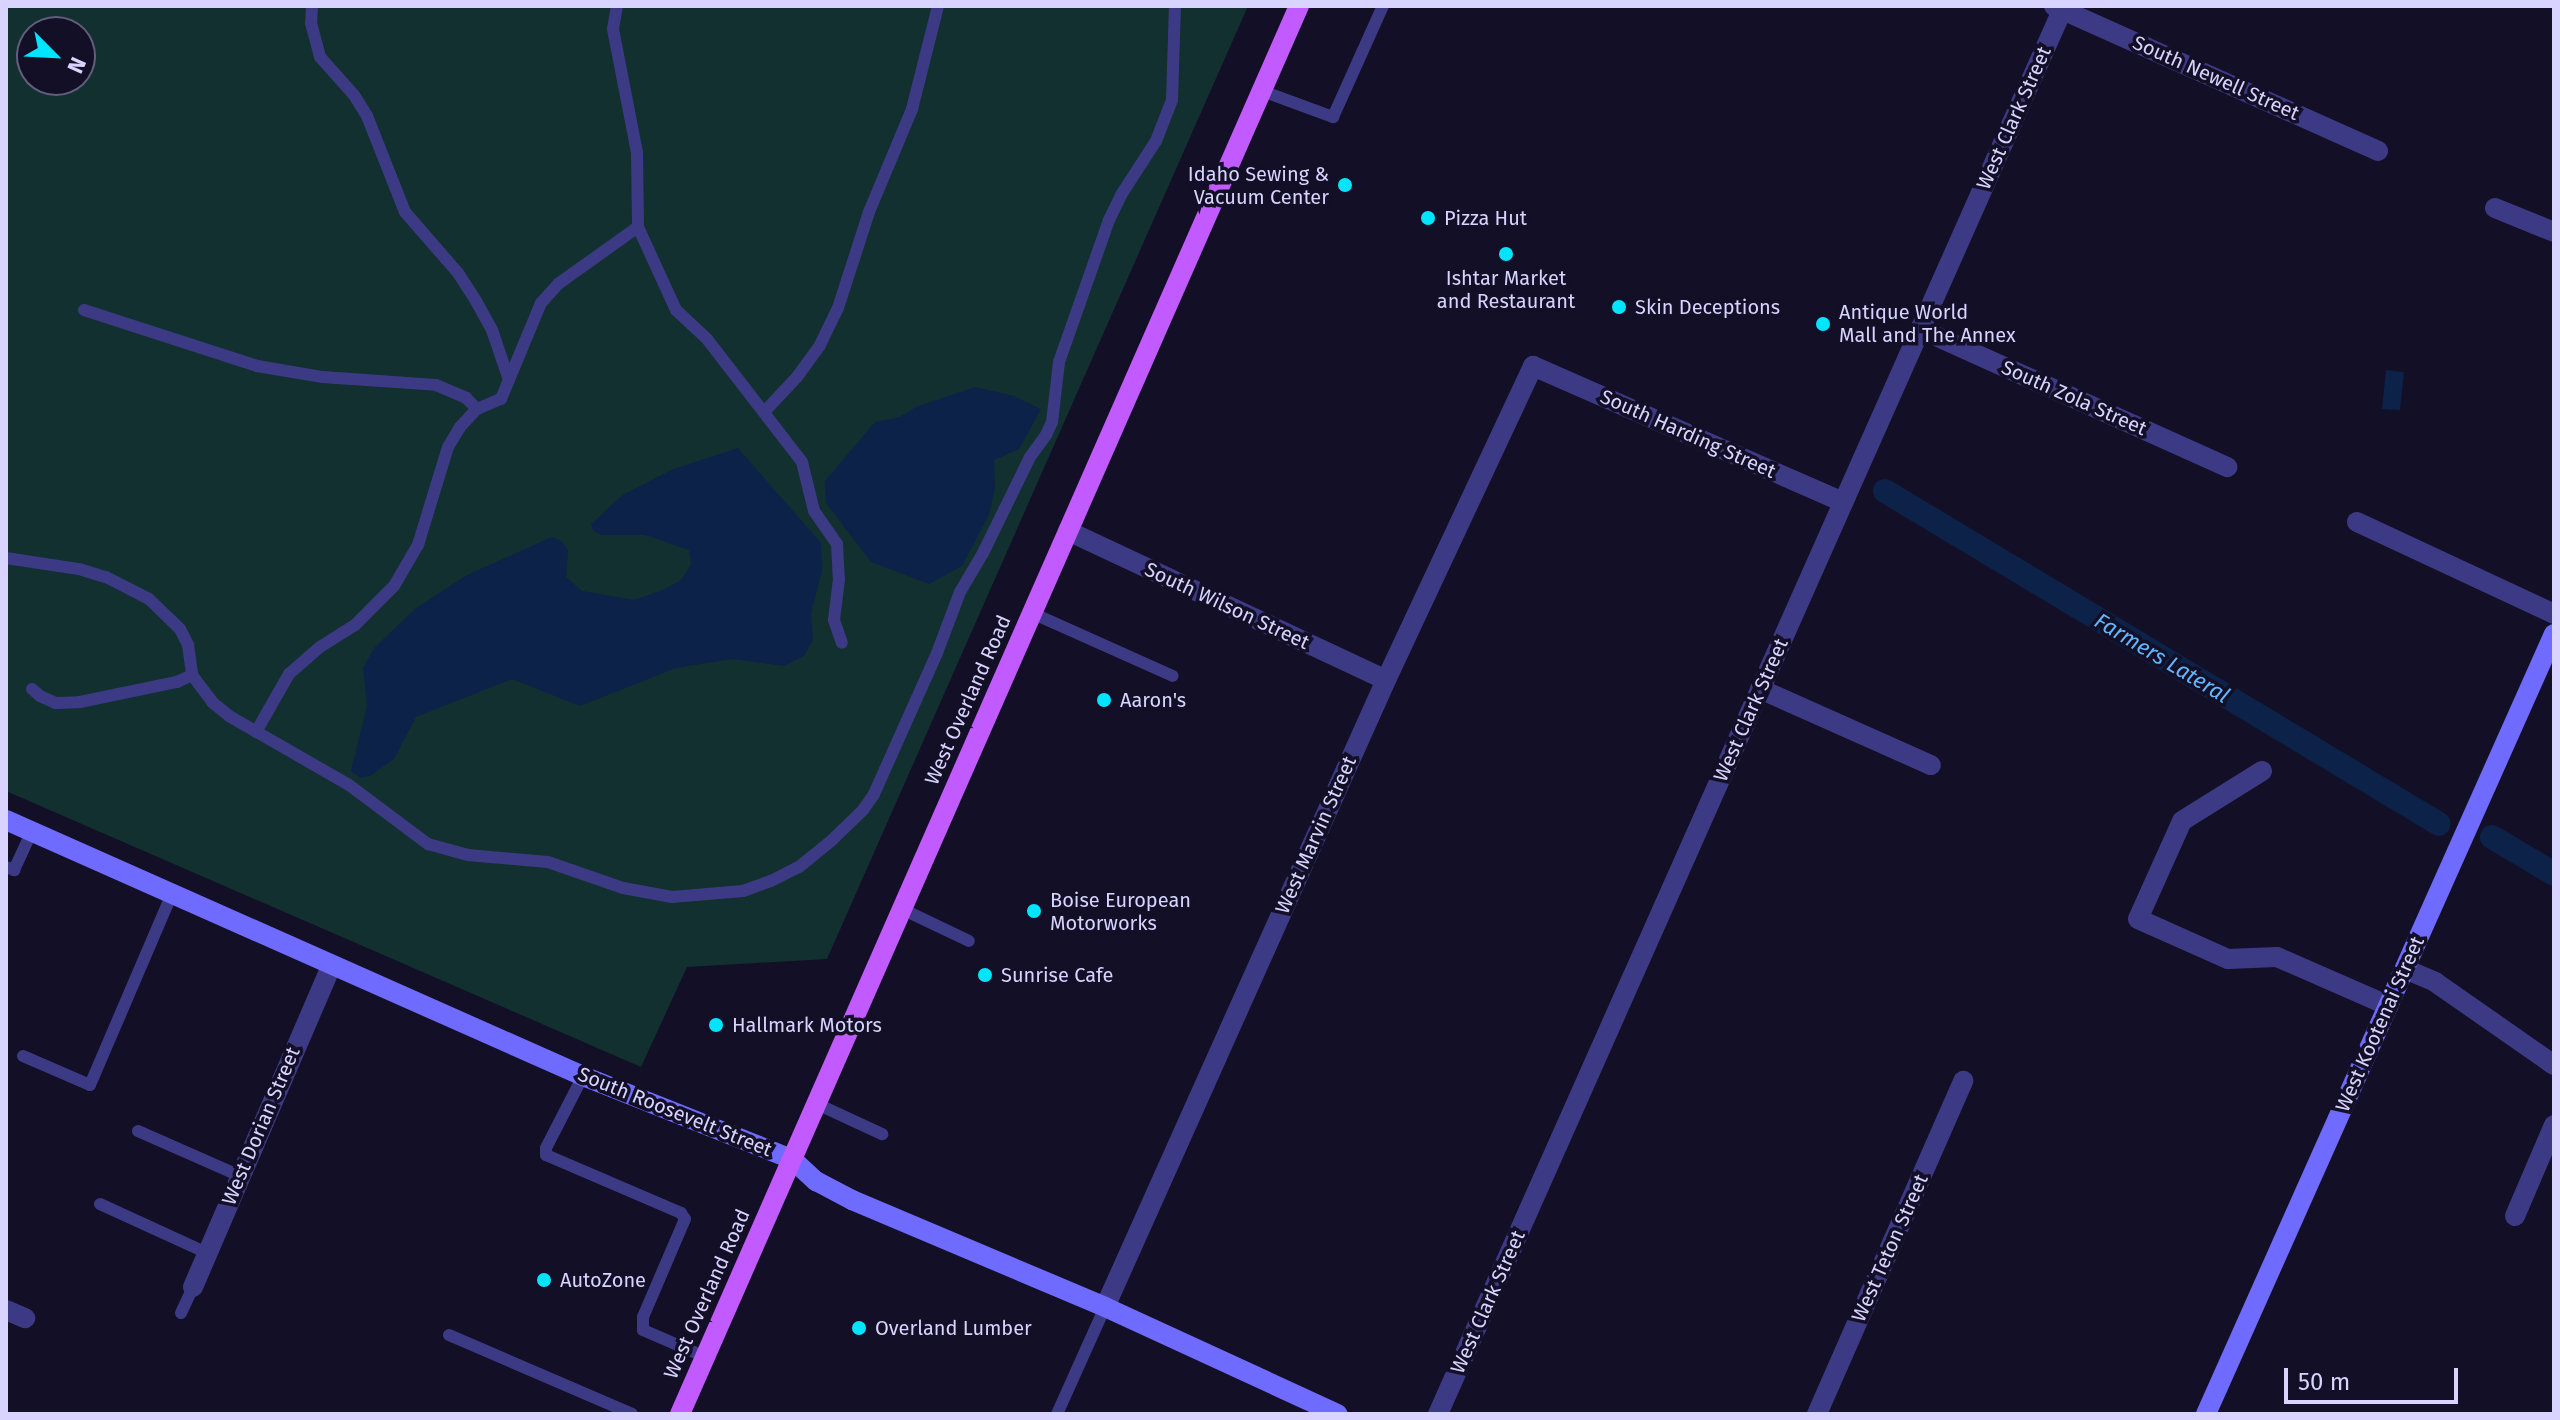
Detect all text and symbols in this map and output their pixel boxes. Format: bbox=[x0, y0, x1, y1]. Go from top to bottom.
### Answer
north arrow bbox=[16, 16, 96, 96]
street label: South Newell Street bbox=[2129, 31, 2303, 125]
street label: West Clark Street bbox=[1972, 43, 2056, 193]
text: N bbox=[61, 53, 92, 77]
place label: Idaho Sewing & Vacuum Center bbox=[1188, 162, 1329, 209]
marker: Idaho Sewing & Vacuum Center bbox=[1336, 176, 1354, 194]
place label: Pizza Hut bbox=[1444, 206, 1527, 230]
marker: Pizza Hut bbox=[1419, 209, 1437, 227]
marker: Ishtar Market and Restaurant bbox=[1497, 245, 1515, 263]
place label: Ishtar Market and Restaurant bbox=[1437, 266, 1575, 313]
place label: Skin Deceptions bbox=[1635, 295, 1780, 319]
marker: Skin Deceptions bbox=[1610, 298, 1628, 316]
place label: Antique World Mall and The Annex bbox=[1839, 300, 2016, 347]
marker: Antique World Mall and The Annex bbox=[1814, 315, 1832, 333]
street label: South Zola Street bbox=[1998, 355, 2150, 441]
street label: South Harding Street bbox=[1597, 385, 1779, 483]
street label: South Wilson Street bbox=[1141, 557, 1313, 655]
water label: Farmers Lateral bbox=[2090, 607, 2234, 709]
street label: West Overland Road bbox=[920, 612, 1016, 788]
street label: West Clark Street bbox=[1709, 635, 1793, 785]
place label: Aaron's bbox=[1120, 688, 1186, 712]
marker: Aaron's bbox=[1095, 691, 1113, 709]
street label: West Marvin Street bbox=[1270, 752, 1362, 918]
place label: Boise European Motorworks bbox=[1050, 888, 1191, 935]
marker: Boise European Motorworks bbox=[1025, 902, 1043, 920]
street label: West Kootenai Street bbox=[2330, 933, 2430, 1115]
place label: Sunrise Cafe bbox=[1001, 963, 1113, 987]
marker: Sunrise Cafe bbox=[976, 966, 994, 984]
place label: Hallmark Motors bbox=[732, 1013, 882, 1037]
marker: Hallmark Motors bbox=[707, 1016, 725, 1034]
street label: West Dorian Street bbox=[217, 1043, 305, 1209]
street label: South Roosevelt Street bbox=[575, 1062, 775, 1162]
street label: West Teton Street bbox=[1847, 1170, 1933, 1326]
street label: West Overland Road bbox=[659, 1206, 755, 1382]
street label: West Clark Street bbox=[1446, 1227, 1530, 1377]
place label: AutoZone bbox=[560, 1268, 646, 1292]
marker: AutoZone bbox=[535, 1271, 553, 1289]
place label: Overland Lumber bbox=[875, 1316, 1032, 1340]
marker: Overland Lumber bbox=[850, 1319, 868, 1337]
scale bar bbox=[2288, 1352, 2462, 1402]
text: 50 m bbox=[2298, 1368, 2350, 1396]

